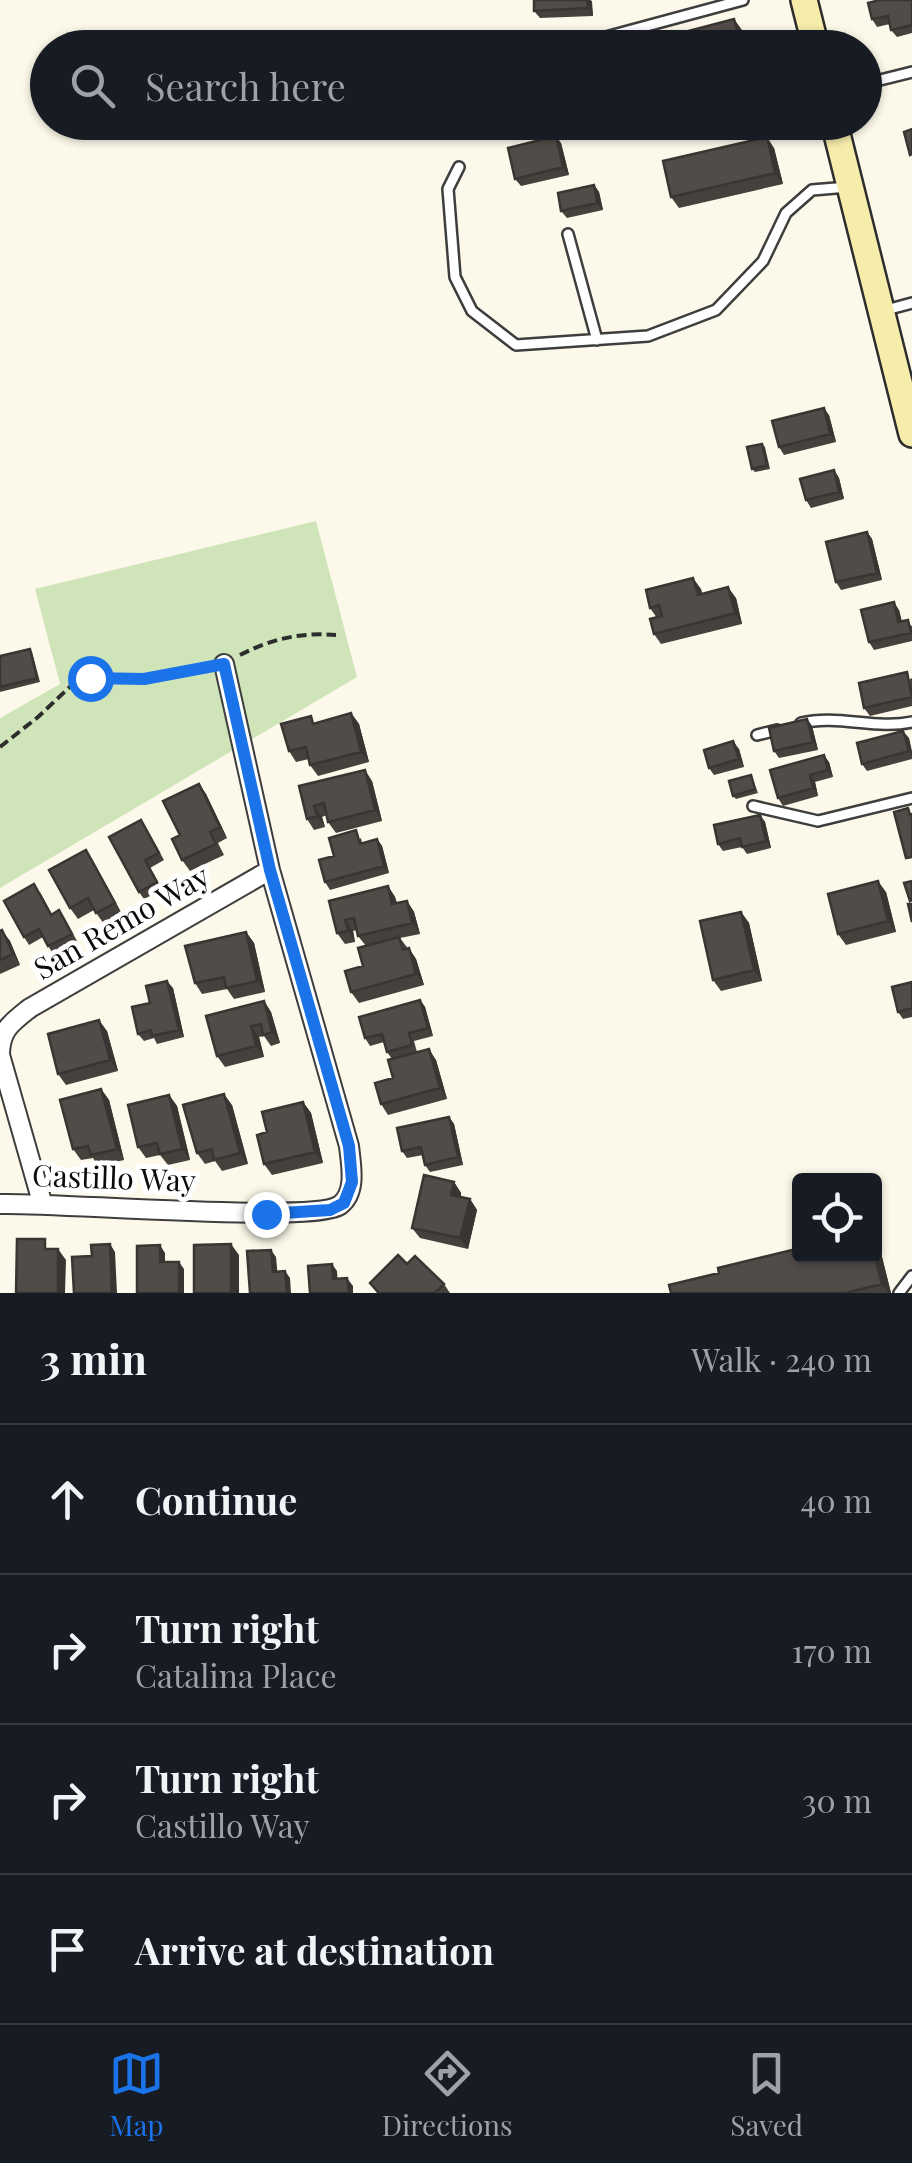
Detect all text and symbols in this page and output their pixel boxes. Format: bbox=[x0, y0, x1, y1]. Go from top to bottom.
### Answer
search box bbox=[30, 30, 882, 140]
icon: search bbox=[65, 58, 120, 113]
text: Search here bbox=[145, 60, 346, 111]
route start bbox=[68, 656, 114, 702]
street label: San Remo Way bbox=[26, 855, 216, 988]
street label: Castillo Way bbox=[32, 1154, 197, 1200]
map controls bbox=[792, 1173, 882, 1263]
button: locate bbox=[792, 1173, 882, 1263]
route end bbox=[244, 1192, 290, 1238]
text: 3 min bbox=[40, 1330, 147, 1386]
text: Walk · 240 m bbox=[691, 1337, 872, 1380]
icon: ahead bbox=[40, 1472, 95, 1527]
text: Continue bbox=[135, 1474, 297, 1525]
text: 40 m bbox=[801, 1478, 872, 1521]
text: Turn right bbox=[135, 1602, 319, 1653]
icon: right bbox=[40, 1622, 95, 1677]
text: 170 m bbox=[792, 1628, 872, 1671]
text: Catalina Place bbox=[135, 1653, 337, 1696]
text: Turn right bbox=[135, 1752, 319, 1803]
icon: right bbox=[40, 1772, 95, 1827]
text: 30 m bbox=[802, 1778, 872, 1821]
text: Castillo Way bbox=[135, 1803, 310, 1846]
icon: arrive bbox=[40, 1922, 95, 1977]
text: Arrive at destination bbox=[135, 1924, 494, 1975]
tab: Map bbox=[109, 2046, 164, 2143]
tab: Directions bbox=[382, 2046, 513, 2143]
tab: Saved bbox=[730, 2046, 803, 2143]

